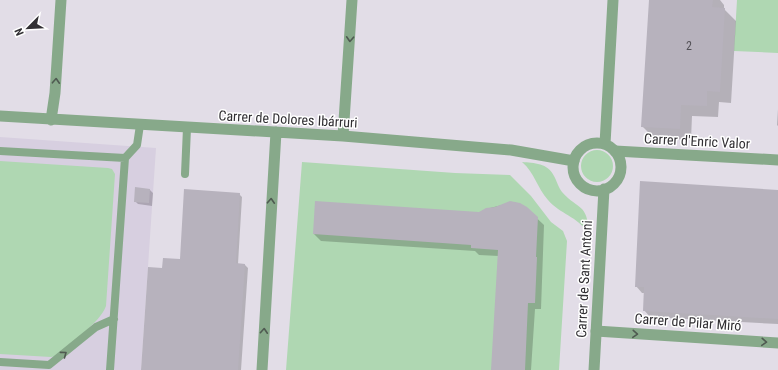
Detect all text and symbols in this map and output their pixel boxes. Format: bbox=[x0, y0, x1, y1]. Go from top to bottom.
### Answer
north arrow bbox=[8, 8, 48, 48]
text: N bbox=[12, 26, 27, 38]
one-way arrow bbox=[345, 36, 354, 42]
house number: 2 bbox=[686, 39, 692, 53]
one-way arrow bbox=[52, 78, 61, 84]
street label: Carrer de Dolores Ibárruri bbox=[218, 107, 358, 131]
street label: Carrer d'Enric Valor bbox=[644, 130, 750, 152]
one-way arrow bbox=[267, 198, 276, 204]
street label: Carrer de Sant Antoni bbox=[573, 220, 595, 338]
street label: Carrer de Pilar Miró bbox=[634, 310, 742, 334]
one-way arrow bbox=[260, 328, 269, 334]
one-way arrow bbox=[632, 329, 638, 338]
one-way arrow bbox=[761, 337, 767, 346]
one-way arrow bbox=[59, 352, 66, 359]

